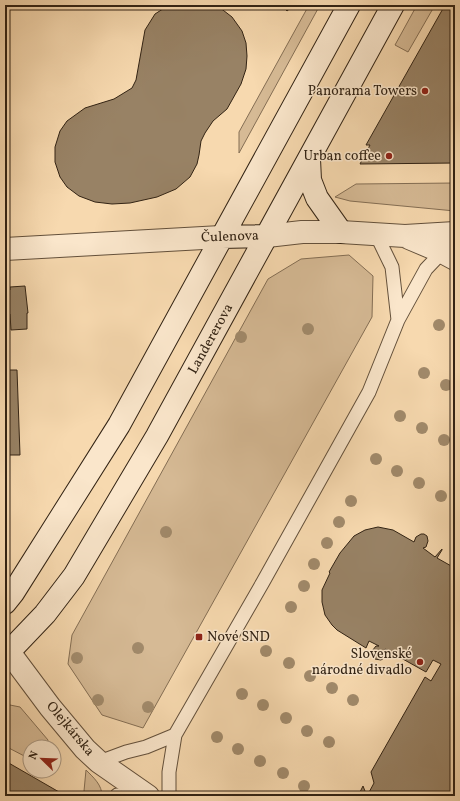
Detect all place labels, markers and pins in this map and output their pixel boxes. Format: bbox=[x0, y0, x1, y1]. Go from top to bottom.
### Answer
place label: Panorama Towers bbox=[308, 82, 417, 101]
marker: Panorama Towers bbox=[420, 86, 430, 96]
place label: Urban coffee bbox=[304, 147, 381, 166]
marker: Urban coffee bbox=[384, 151, 394, 161]
place label: Nové SND bbox=[207, 628, 270, 647]
marker: Nové SND bbox=[194, 632, 204, 642]
place label: Slovenské národné divadlo bbox=[312, 645, 412, 680]
marker: Slovenské národné divadlo bbox=[415, 657, 425, 667]

